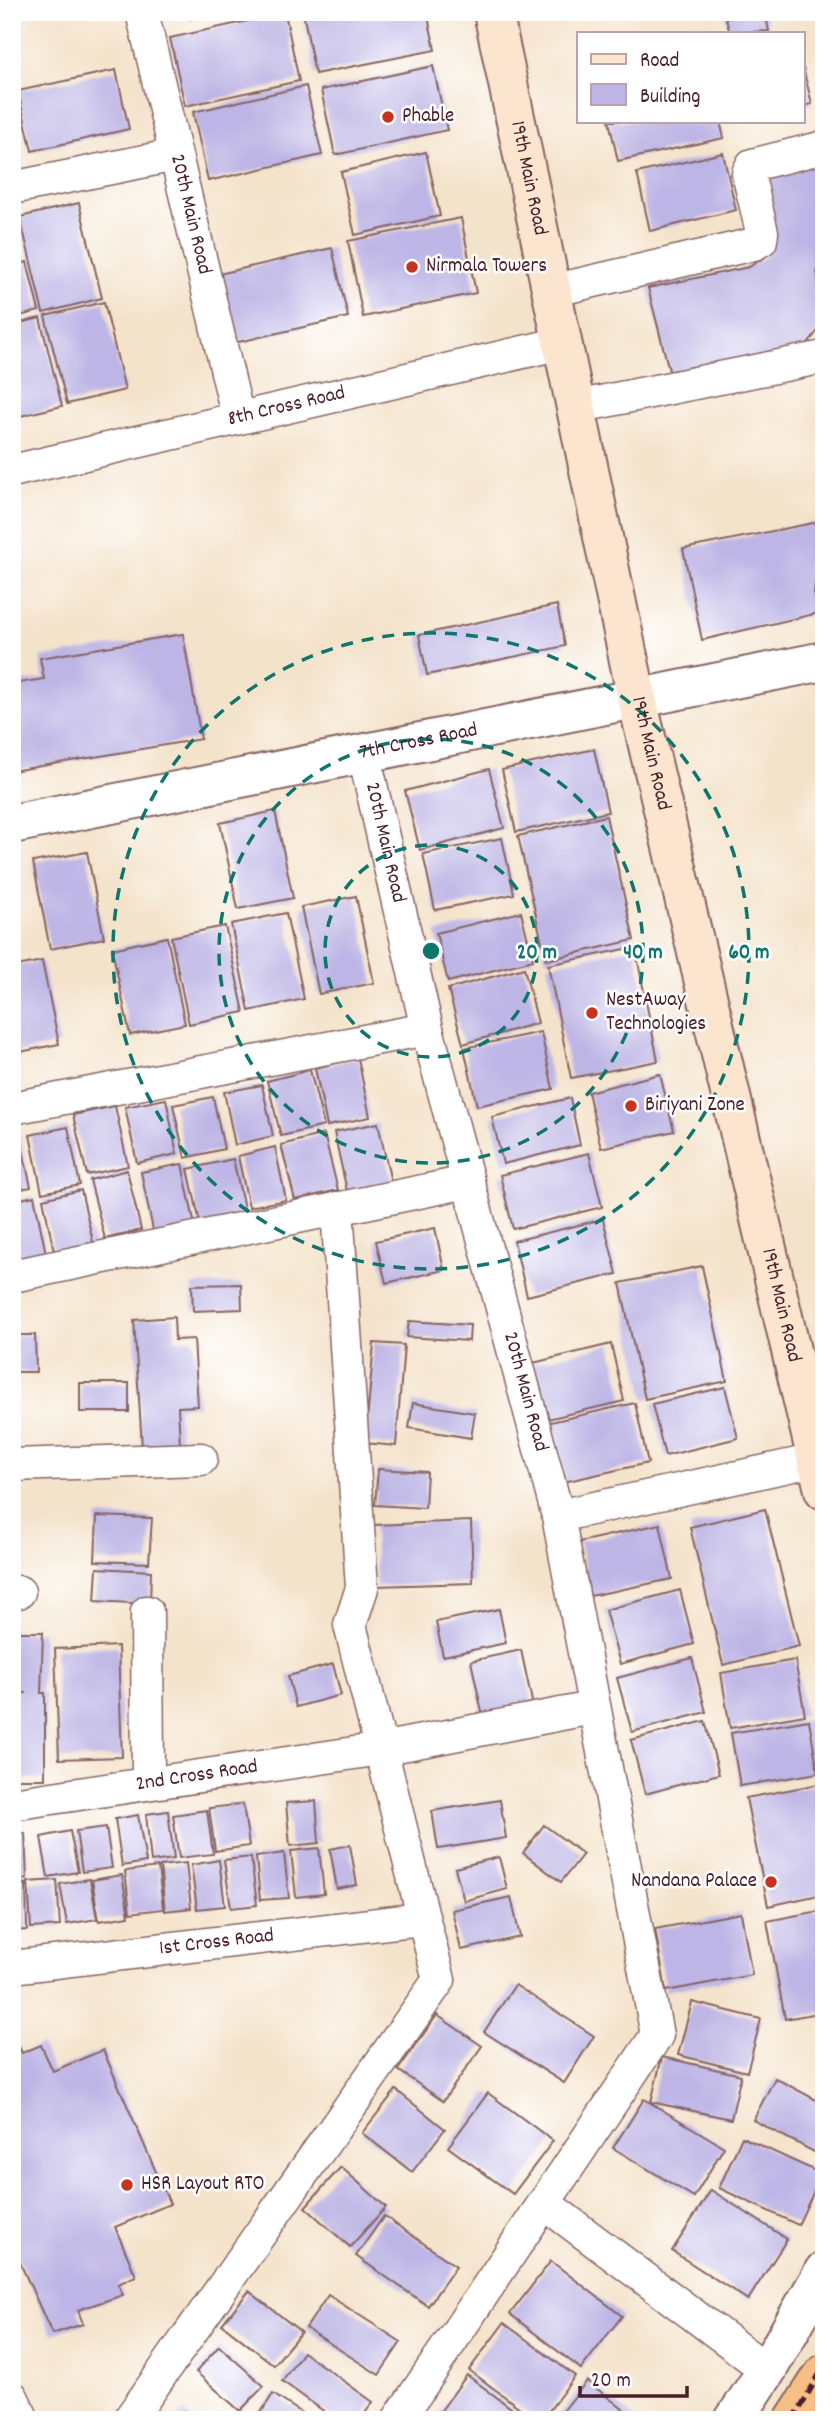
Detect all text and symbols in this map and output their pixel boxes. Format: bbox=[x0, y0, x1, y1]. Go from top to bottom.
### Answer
legend bbox=[577, 32, 804, 122]
text: Road bbox=[640, 47, 679, 77]
text: Building bbox=[640, 83, 700, 113]
place label: Phable bbox=[402, 102, 454, 132]
marker: Phable bbox=[380, 109, 396, 125]
street label: 19th Main Road bbox=[501, 118, 554, 238]
street label: 20th Main Road bbox=[161, 151, 219, 278]
place label: Nirmala Towers bbox=[426, 252, 547, 282]
marker: Nirmala Towers bbox=[404, 259, 420, 275]
street label: 8th Cross Road bbox=[225, 379, 348, 435]
street label: 19th Main Road bbox=[622, 694, 678, 814]
street label: 7th Cross Road bbox=[357, 716, 480, 769]
street label: 20th Main Road bbox=[356, 780, 413, 906]
centre of rings bbox=[419, 939, 443, 963]
text: 20 m bbox=[517, 939, 557, 969]
text: 40 m bbox=[623, 939, 663, 969]
text: 60 m bbox=[729, 939, 769, 969]
place label: NestAway Technologies bbox=[606, 986, 706, 1040]
marker: NestAway Technologies bbox=[584, 1005, 600, 1021]
place label: Biriyani Zone bbox=[645, 1091, 745, 1121]
marker: Biriyani Zone bbox=[623, 1098, 639, 1114]
street label: 19th Main Road bbox=[752, 1245, 808, 1365]
street label: 20th Main Road bbox=[494, 1329, 555, 1455]
street label: 2nd Cross Road bbox=[134, 1753, 260, 1800]
place label: Nandana Palace bbox=[631, 1867, 757, 1897]
marker: Nandana Palace bbox=[763, 1874, 779, 1890]
street label: 1st Cross Road bbox=[158, 1921, 276, 1965]
place label: HSR Layout RTO bbox=[141, 2170, 265, 2200]
marker: HSR Layout RTO bbox=[119, 2177, 135, 2193]
scale bar bbox=[580, 2355, 687, 2399]
text: 20 m bbox=[591, 2367, 631, 2397]

